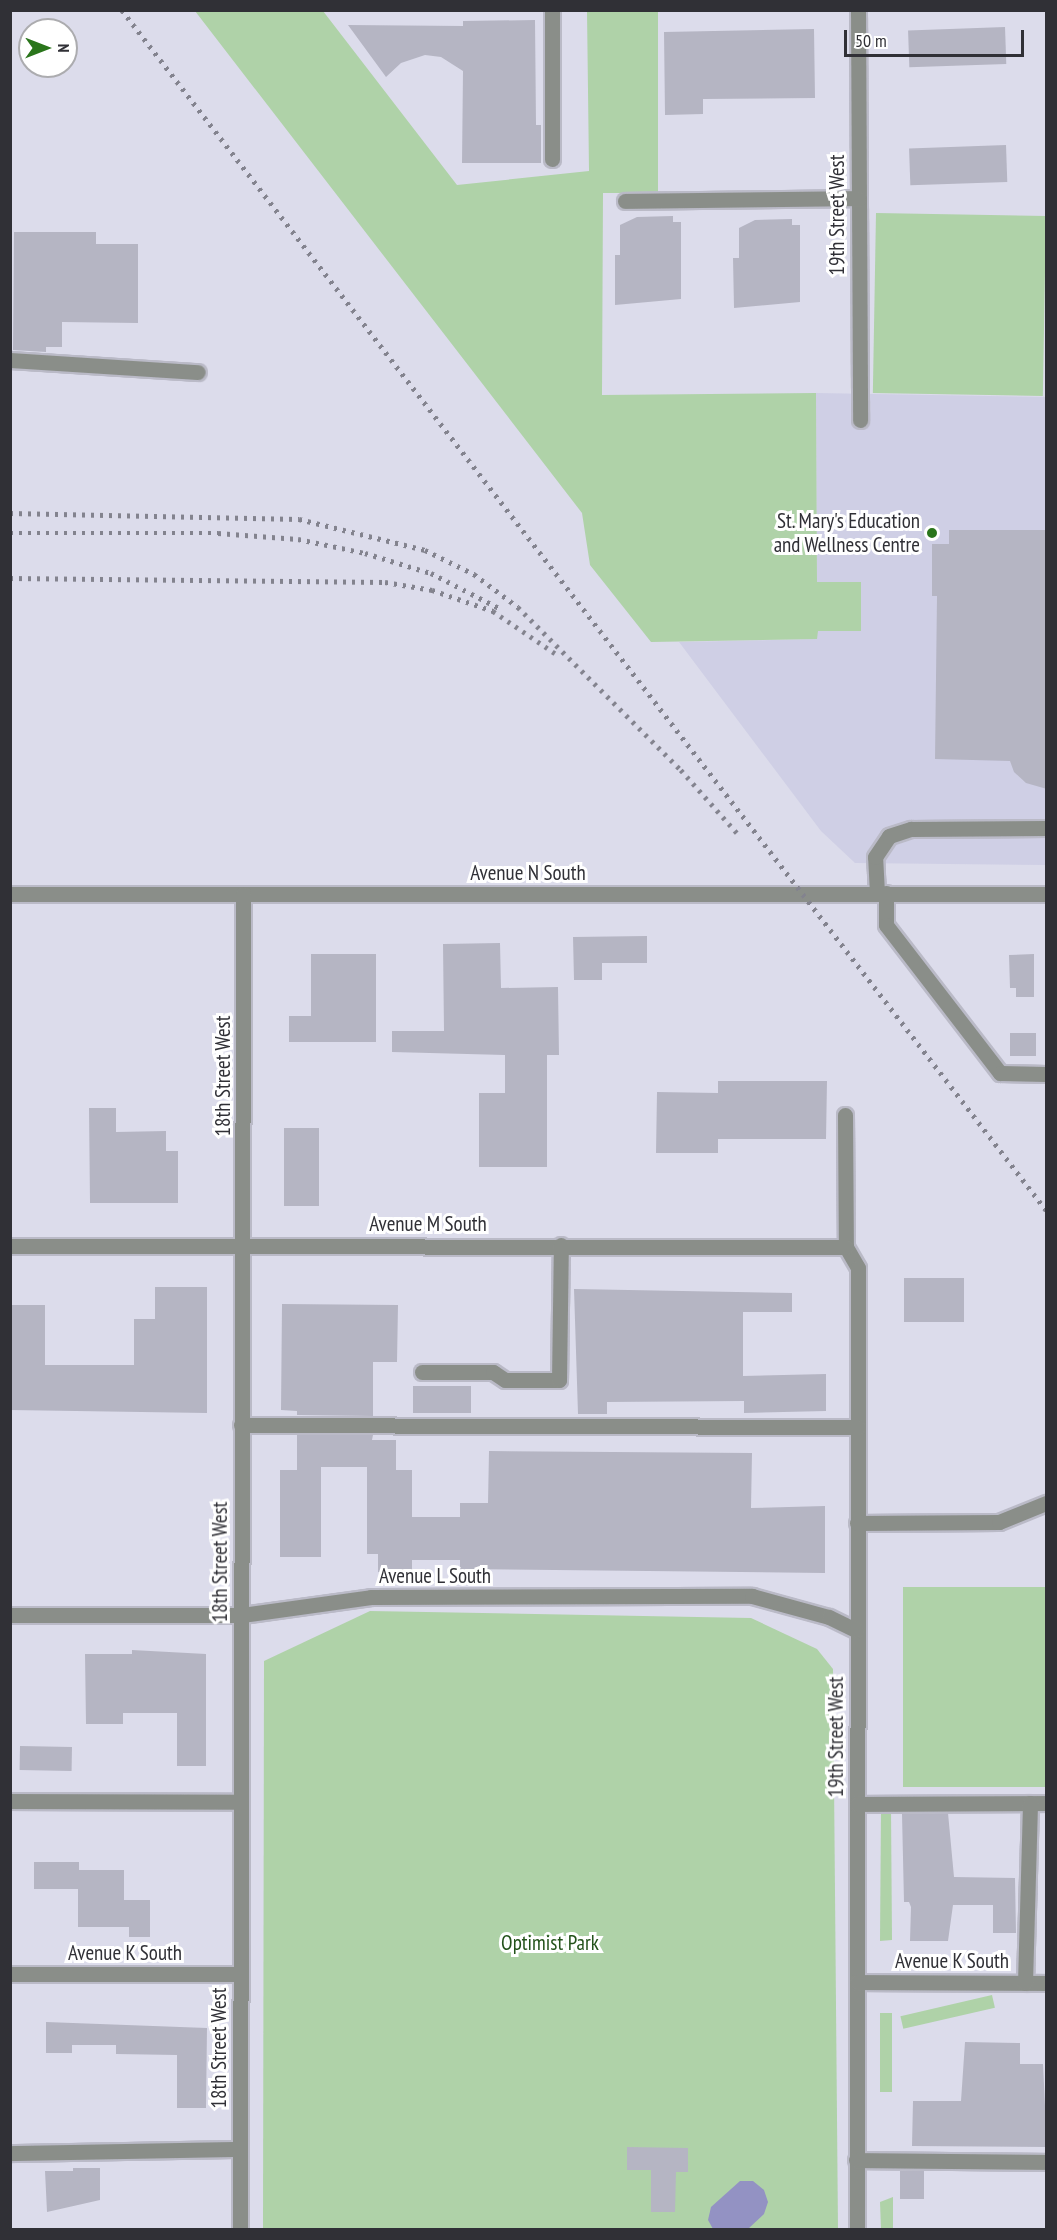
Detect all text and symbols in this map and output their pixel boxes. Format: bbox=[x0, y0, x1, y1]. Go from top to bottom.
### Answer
north arrow bbox=[18, 18, 78, 78]
scale bar bbox=[847, 18, 1027, 56]
text: 50 m bbox=[855, 29, 887, 52]
text: N bbox=[54, 44, 74, 52]
street label: 19th Street West bbox=[824, 154, 850, 276]
place label: St. Mary's Education and Wellness Centre bbox=[773, 508, 920, 558]
marker: St. Mary's Education and Wellness Centre bbox=[925, 526, 939, 540]
street label: Avenue N South bbox=[470, 860, 586, 886]
street label: 18th Street West bbox=[210, 1015, 236, 1137]
street label: Avenue M South bbox=[369, 1211, 487, 1237]
street label: 18th Street West bbox=[207, 1501, 233, 1623]
street label: Avenue L South bbox=[379, 1563, 491, 1589]
street label: 19th Street West bbox=[823, 1676, 849, 1798]
park label: Optimist Park bbox=[501, 1930, 599, 1956]
street label: Avenue K South bbox=[68, 1940, 182, 1966]
street label: Avenue K South bbox=[895, 1948, 1009, 1974]
street label: 18th Street West bbox=[206, 1987, 232, 2109]

